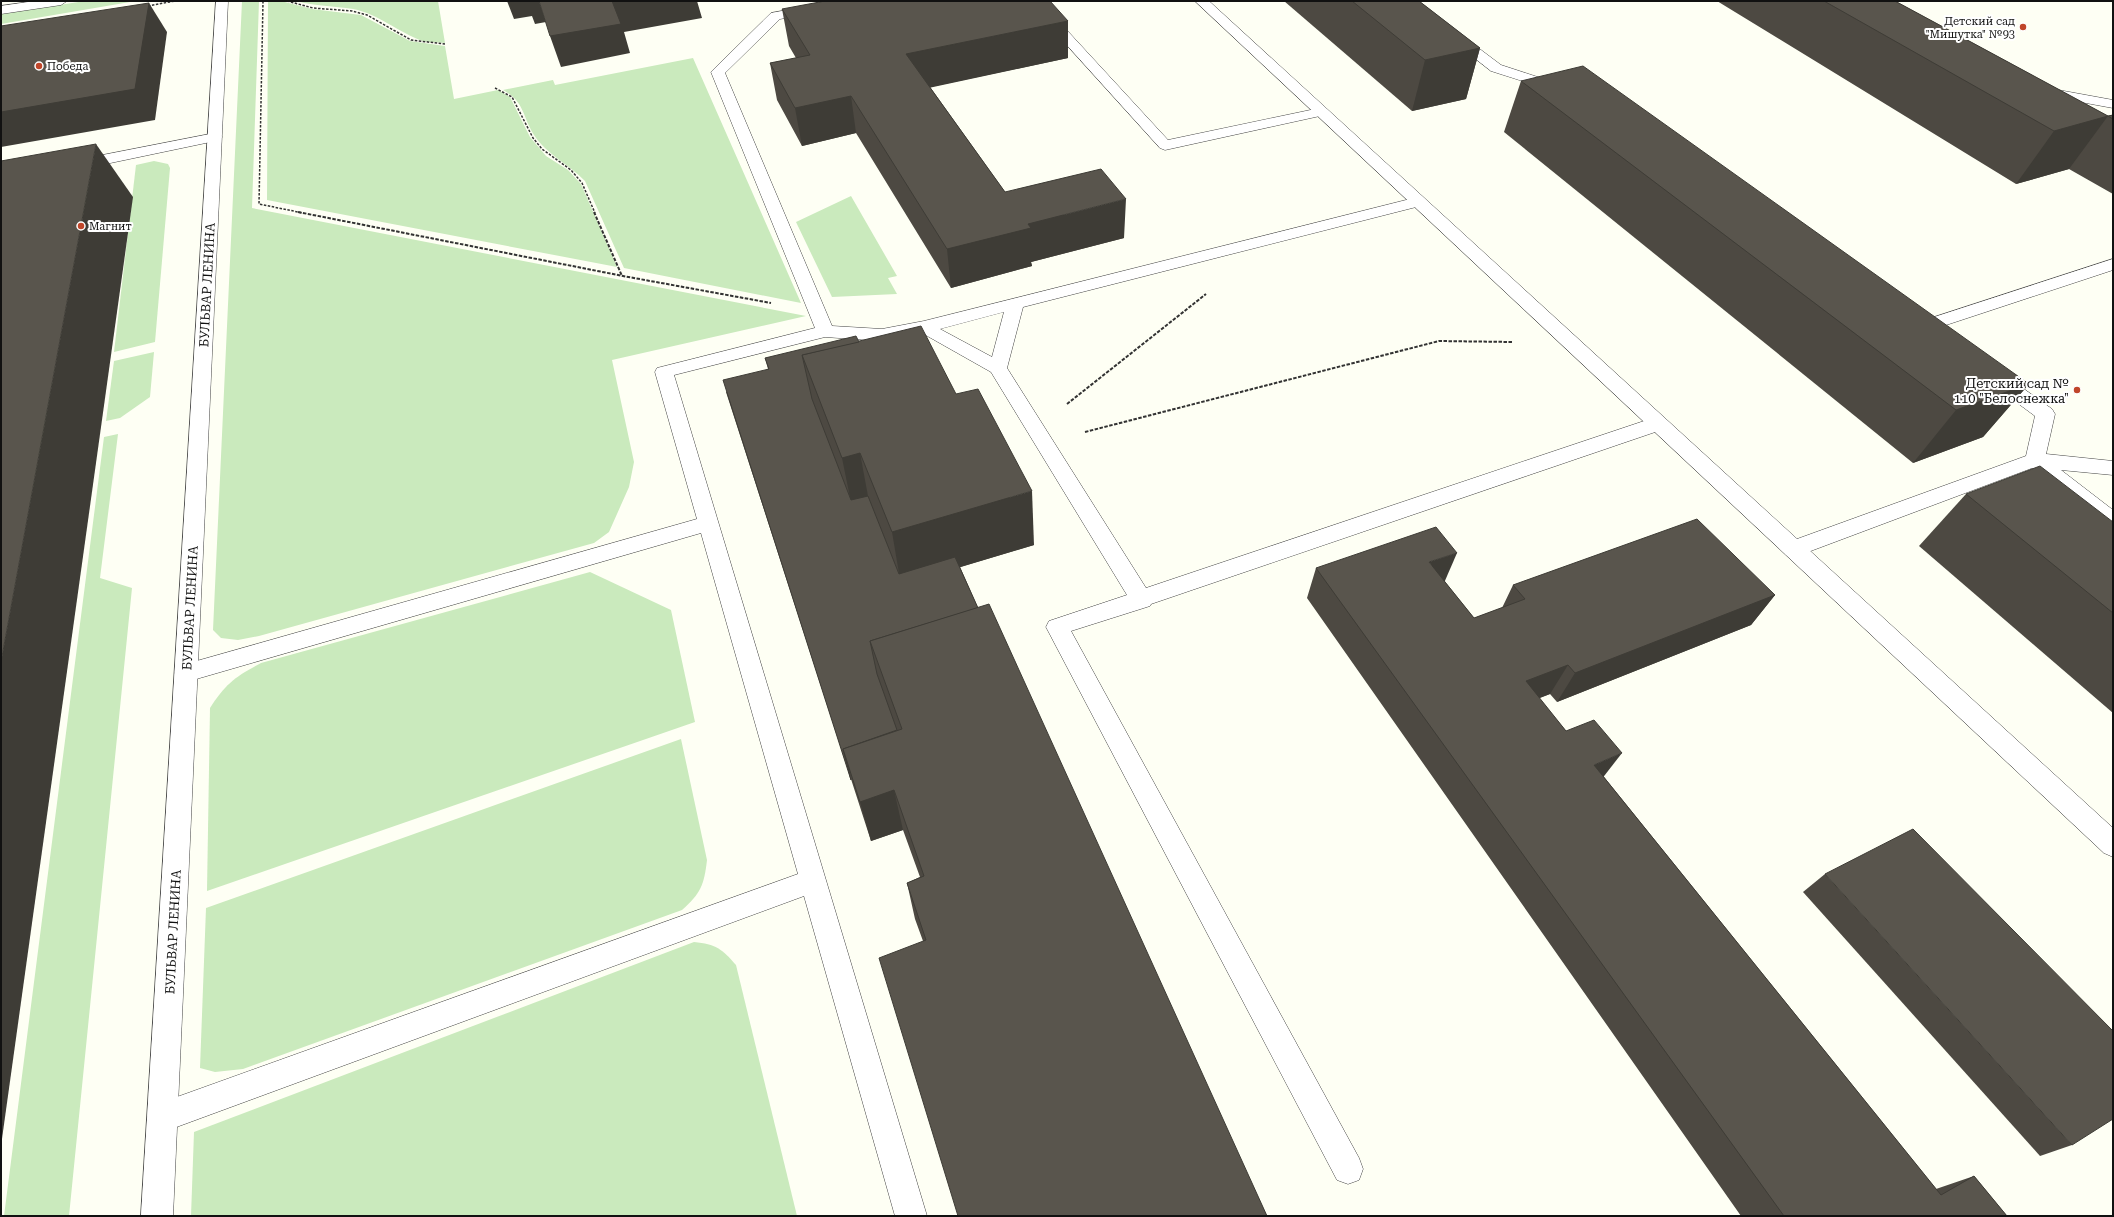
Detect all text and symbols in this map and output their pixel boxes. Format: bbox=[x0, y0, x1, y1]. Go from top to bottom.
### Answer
place label: Детский сад "Мишутка" №93 bbox=[1925, 15, 2015, 41]
marker: Детский сад "Мишутка" №93 bbox=[2018, 22, 2028, 32]
place label: Победа bbox=[47, 60, 88, 73]
marker: Победа bbox=[34, 61, 44, 71]
place label: Магнит bbox=[89, 220, 132, 233]
marker: Магнит bbox=[76, 221, 86, 231]
street label: БУЛЬВАР ЛЕНИНА bbox=[196, 222, 218, 348]
place label: Детский сад № 110 "Белоснежка" bbox=[1954, 376, 2069, 406]
marker: Детский сад № 110 "Белоснежка" bbox=[2072, 385, 2082, 395]
street label: БУЛЬВАР ЛЕНИНА bbox=[179, 545, 201, 671]
street label: БУЛЬВАР ЛЕНИНА bbox=[162, 869, 184, 995]

